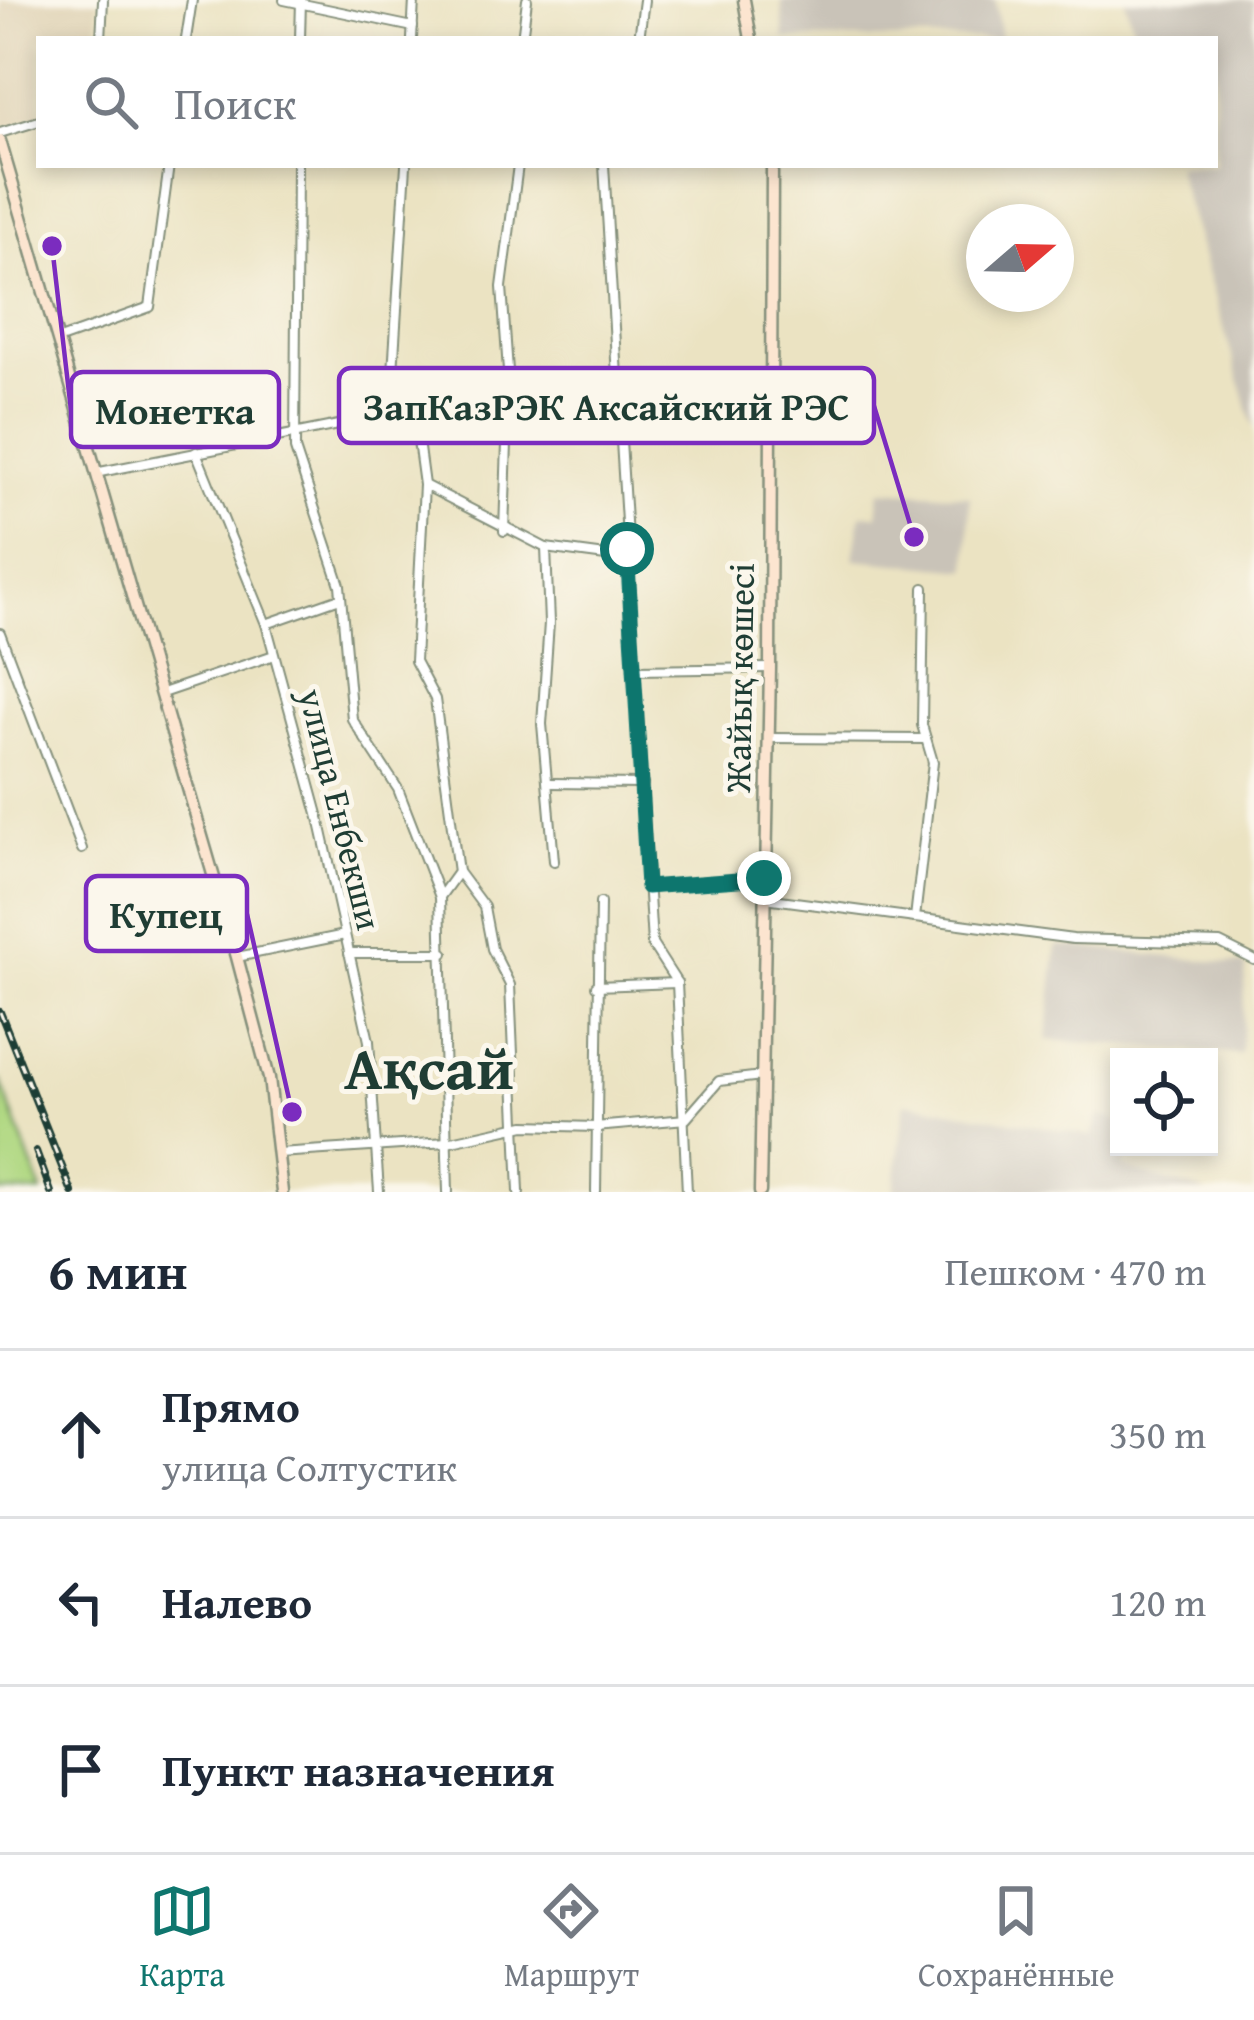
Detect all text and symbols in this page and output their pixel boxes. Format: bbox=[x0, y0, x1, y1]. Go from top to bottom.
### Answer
search box bbox=[36, 36, 1218, 168]
icon: search bbox=[78, 69, 144, 135]
text: Поиск bbox=[174, 70, 296, 135]
north arrow bbox=[966, 204, 1074, 312]
callout: ЗапКазРЭК Аксайский РЭС bbox=[339, 368, 874, 443]
callout: Монетка bbox=[71, 372, 279, 447]
text: ЗапКазРЭК Аксайский РЭС bbox=[362, 377, 850, 434]
text: Монетка bbox=[95, 381, 255, 438]
route start bbox=[600, 522, 654, 576]
street label: Жайық көшесі bbox=[710, 562, 767, 795]
street label: улица Енбекши bbox=[286, 682, 397, 935]
route end bbox=[737, 851, 791, 905]
callout: Купец bbox=[86, 876, 247, 951]
text: Купец bbox=[109, 885, 223, 942]
district label: Ақсай bbox=[344, 1023, 514, 1111]
map controls bbox=[1110, 1048, 1218, 1156]
button: locate bbox=[1110, 1048, 1218, 1156]
text: 6 мин bbox=[48, 1233, 187, 1308]
text: Пешком · 470 m bbox=[944, 1242, 1206, 1299]
text: Прямо bbox=[162, 1373, 300, 1438]
icon: ahead bbox=[48, 1401, 114, 1467]
text: 350 m bbox=[1109, 1405, 1206, 1462]
text: улица Солтустик bbox=[162, 1438, 457, 1495]
icon: left bbox=[48, 1569, 114, 1635]
text: Налево bbox=[162, 1569, 312, 1634]
text: 120 m bbox=[1109, 1573, 1206, 1630]
icon: arrive bbox=[48, 1737, 114, 1803]
text: Пункт назначения bbox=[162, 1737, 555, 1802]
tab: Карта bbox=[140, 1878, 225, 1998]
tab: Маршрут bbox=[504, 1878, 639, 1998]
tab: Сохранённые bbox=[918, 1878, 1115, 1998]

